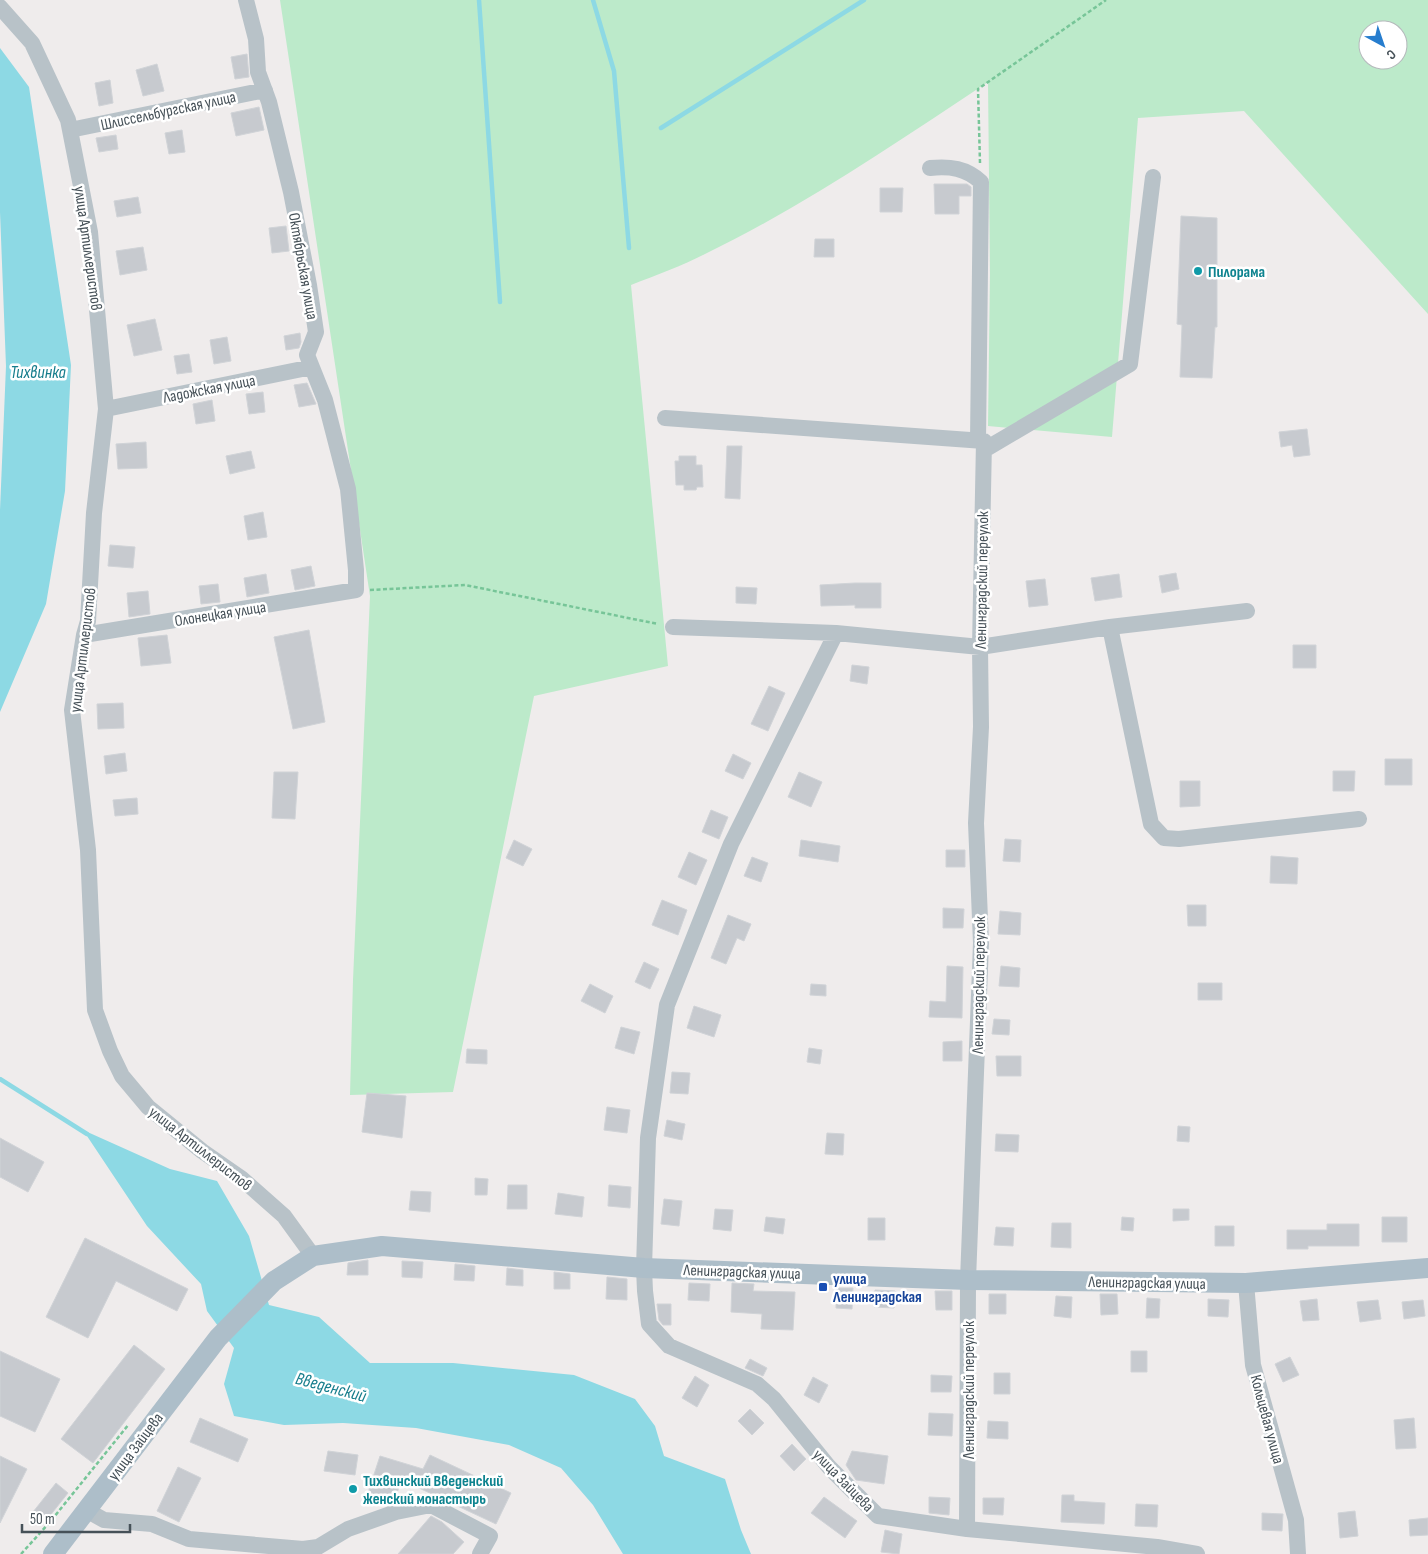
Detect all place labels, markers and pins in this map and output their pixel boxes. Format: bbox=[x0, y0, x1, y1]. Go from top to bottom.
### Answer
place label: Пилорама bbox=[1208, 263, 1265, 282]
marker: Пилорама bbox=[1192, 265, 1204, 277]
place label: улица Ленинградская bbox=[832, 1270, 922, 1307]
marker: улица Ленинградская bbox=[817, 1281, 829, 1293]
place label: Тихвинский Введенский женский монастырь bbox=[363, 1472, 503, 1509]
marker: Тихвинский Введенский женский монастырь bbox=[347, 1483, 359, 1495]

